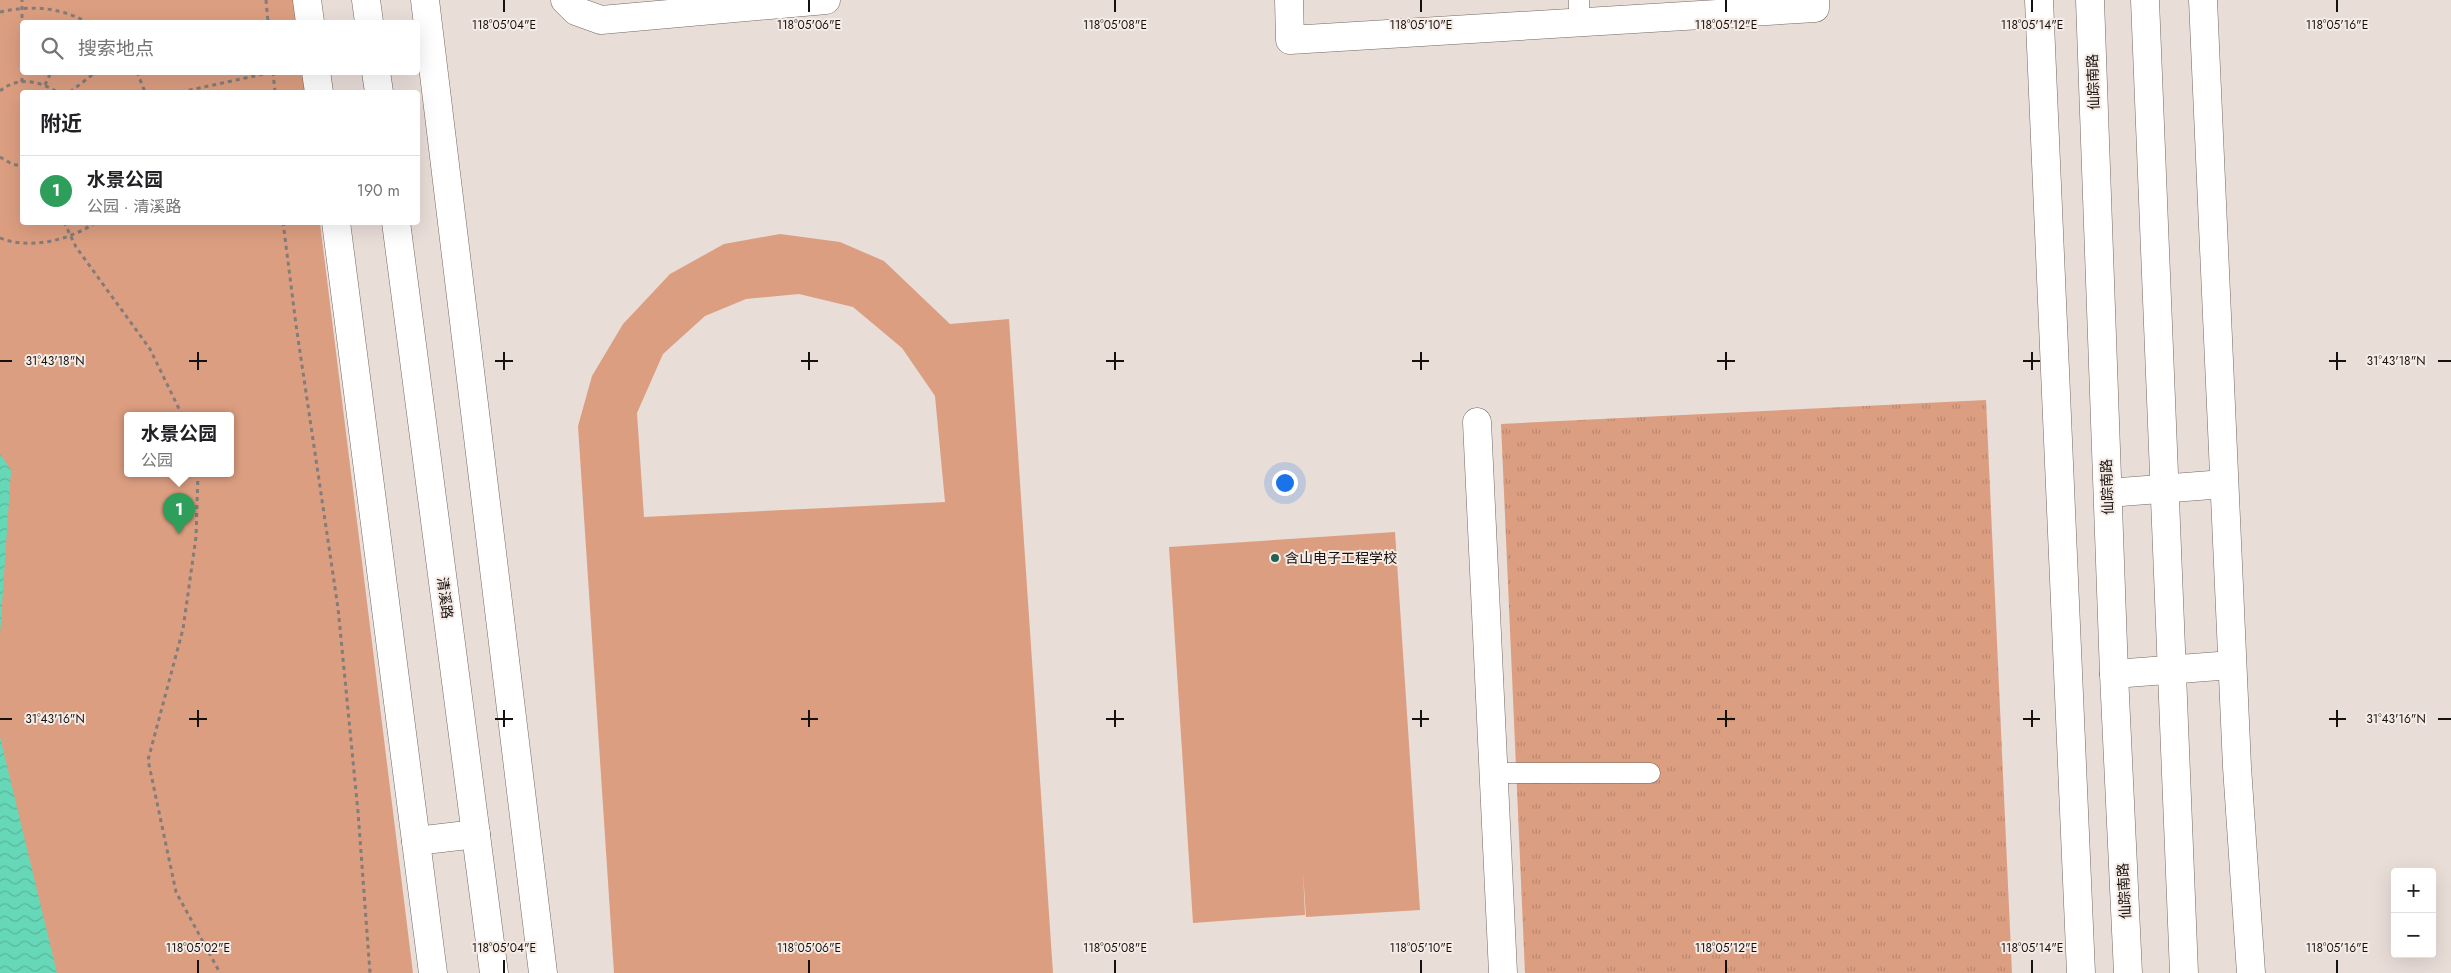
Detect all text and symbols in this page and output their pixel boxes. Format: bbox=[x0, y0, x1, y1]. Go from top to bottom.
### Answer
text: 118°05'04"E bbox=[472, 16, 536, 34]
text: 118°05'06"E bbox=[777, 16, 841, 34]
text: 118°05'08"E bbox=[1083, 16, 1147, 34]
text: 118°05'10"E bbox=[1390, 16, 1452, 34]
text: 118°05'12"E bbox=[1695, 16, 1757, 34]
text: 118°05'14"E bbox=[2001, 16, 2063, 34]
text: 118°05'16"E bbox=[2306, 16, 2368, 34]
search box bbox=[20, 20, 420, 75]
icon: search bbox=[38, 34, 66, 62]
text: 搜索地点 bbox=[78, 35, 154, 62]
street label: 仙踪南路 bbox=[2082, 54, 2104, 110]
text: 附近 bbox=[40, 109, 82, 139]
text: 水景公园 bbox=[87, 166, 163, 193]
text: 1 bbox=[52, 179, 60, 202]
text: 190 m bbox=[357, 179, 400, 202]
text: 公园 · 清溪路 bbox=[87, 195, 181, 218]
text: 31°43'18"N bbox=[25, 352, 85, 370]
text: 31°43'18"N bbox=[2366, 352, 2426, 370]
popup bbox=[124, 412, 234, 477]
text: 水景公园 bbox=[141, 420, 217, 447]
text: 公园 bbox=[141, 449, 173, 472]
street label: 仙踪南路 bbox=[2096, 459, 2118, 515]
your location bbox=[1272, 470, 1298, 496]
pin: 1 bbox=[163, 493, 195, 534]
place label: 含山电子工程学校 bbox=[1285, 548, 1397, 568]
marker: 含山电子工程学校 bbox=[1269, 552, 1281, 564]
street label: 清溪路 bbox=[433, 576, 457, 620]
text: 31°43'16"N bbox=[25, 710, 85, 728]
text: 31°43'16"N bbox=[2366, 710, 2426, 728]
street label: 仙踪南路 bbox=[2113, 863, 2135, 919]
map controls bbox=[2391, 868, 2436, 958]
button: + bbox=[2391, 868, 2436, 913]
button: − bbox=[2391, 913, 2436, 958]
text: 118°05'02"E bbox=[166, 939, 230, 957]
text: 118°05'04"E bbox=[472, 939, 536, 957]
text: 118°05'06"E bbox=[777, 939, 841, 957]
text: 118°05'08"E bbox=[1083, 939, 1147, 957]
text: 118°05'10"E bbox=[1390, 939, 1452, 957]
text: 118°05'12"E bbox=[1695, 939, 1757, 957]
text: 118°05'14"E bbox=[2001, 939, 2063, 957]
text: 118°05'16"E bbox=[2306, 939, 2368, 957]

